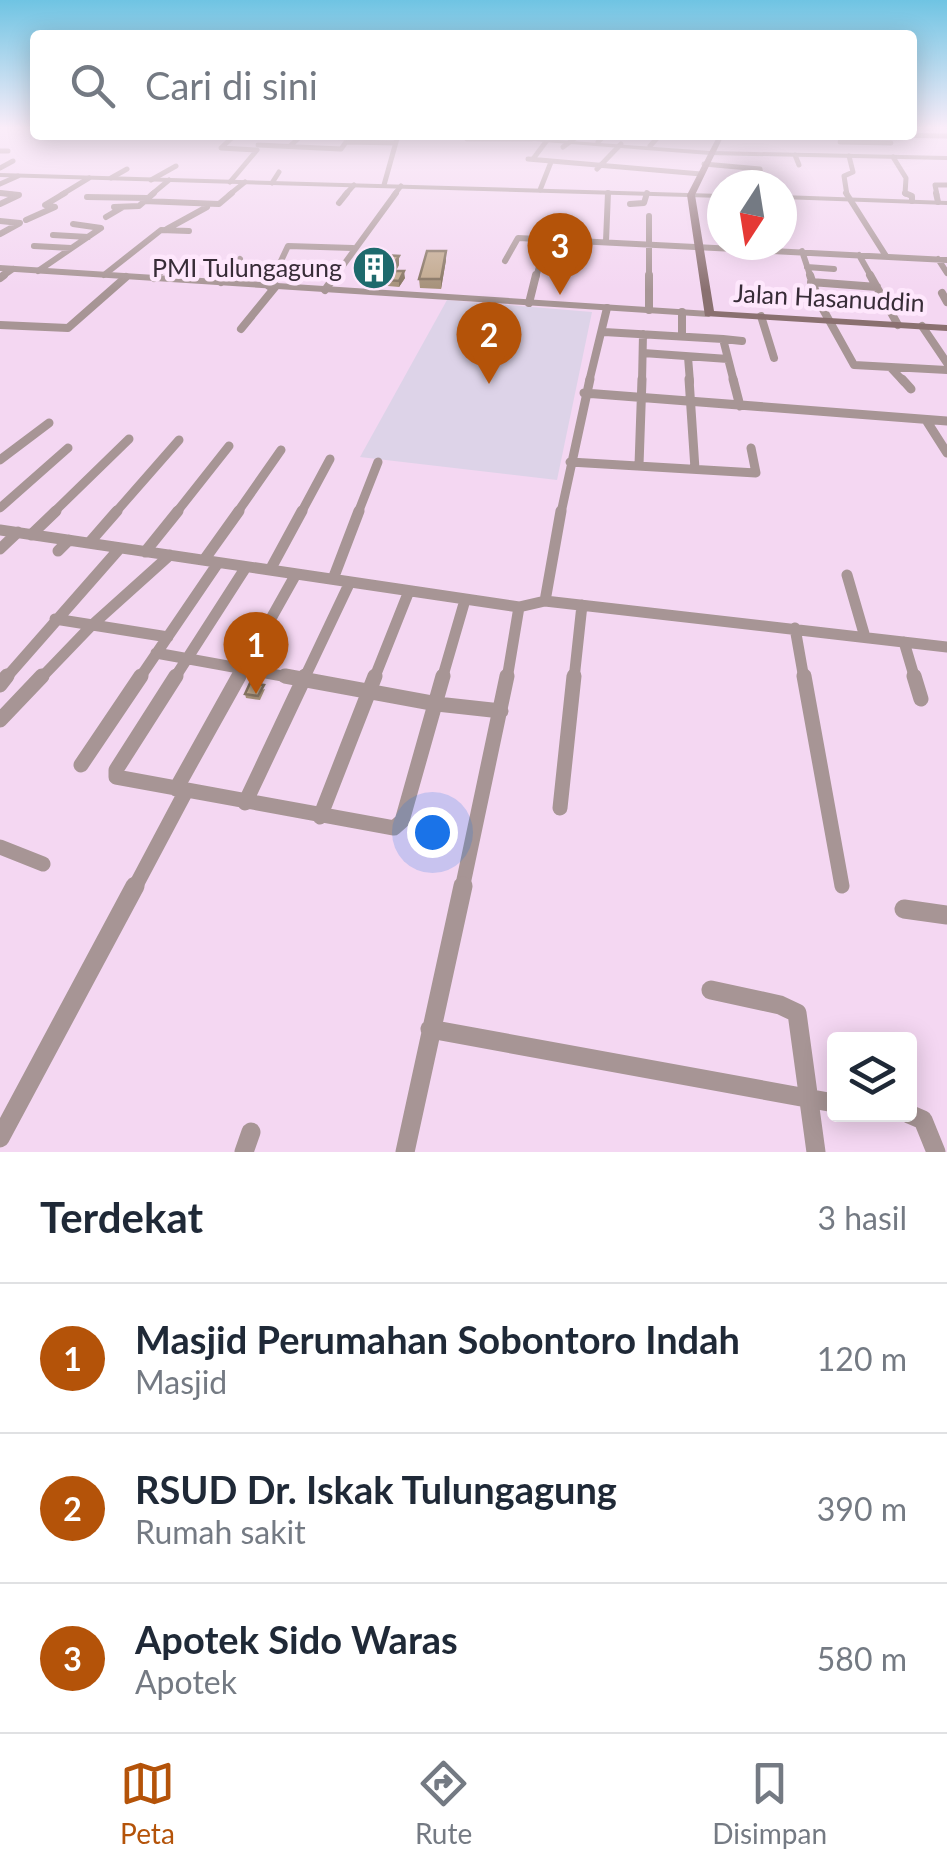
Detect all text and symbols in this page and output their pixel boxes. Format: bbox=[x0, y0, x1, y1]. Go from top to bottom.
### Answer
search box bbox=[30, 30, 917, 140]
icon: search bbox=[65, 58, 120, 113]
text: Cari di sini bbox=[145, 62, 318, 108]
north arrow bbox=[707, 170, 797, 260]
pin: 3 bbox=[528, 212, 592, 295]
building icon: PMI Tulungagung bbox=[351, 245, 397, 291]
place label: PMI Tulungagung bbox=[152, 252, 342, 282]
street label: Jalan Hasanuddin bbox=[733, 277, 925, 317]
pin: 2 bbox=[456, 302, 522, 384]
pin: 1 bbox=[224, 612, 288, 694]
your location bbox=[407, 807, 458, 858]
map controls bbox=[827, 1032, 917, 1122]
button: layers bbox=[827, 1032, 917, 1122]
text: Terdekat bbox=[40, 1192, 203, 1242]
text: 3 hasil bbox=[817, 1198, 907, 1237]
text: Masjid Perumahan Sobontoro Indah bbox=[135, 1316, 740, 1362]
text: 1 bbox=[63, 1339, 82, 1378]
text: 120 m bbox=[817, 1339, 907, 1378]
text: Masjid bbox=[135, 1362, 227, 1401]
text: RSUD Dr. Iskak Tulungagung bbox=[135, 1466, 617, 1512]
text: 2 bbox=[63, 1489, 82, 1528]
text: 390 m bbox=[817, 1489, 907, 1528]
text: Rumah sakit bbox=[135, 1512, 306, 1551]
text: Apotek Sido Waras bbox=[135, 1616, 458, 1662]
text: 3 bbox=[63, 1639, 82, 1678]
text: 580 m bbox=[817, 1639, 907, 1678]
text: Apotek bbox=[135, 1662, 237, 1701]
tab: Peta bbox=[120, 1756, 175, 1850]
tab: Rute bbox=[415, 1756, 472, 1850]
tab: Disimpan bbox=[712, 1756, 827, 1850]

